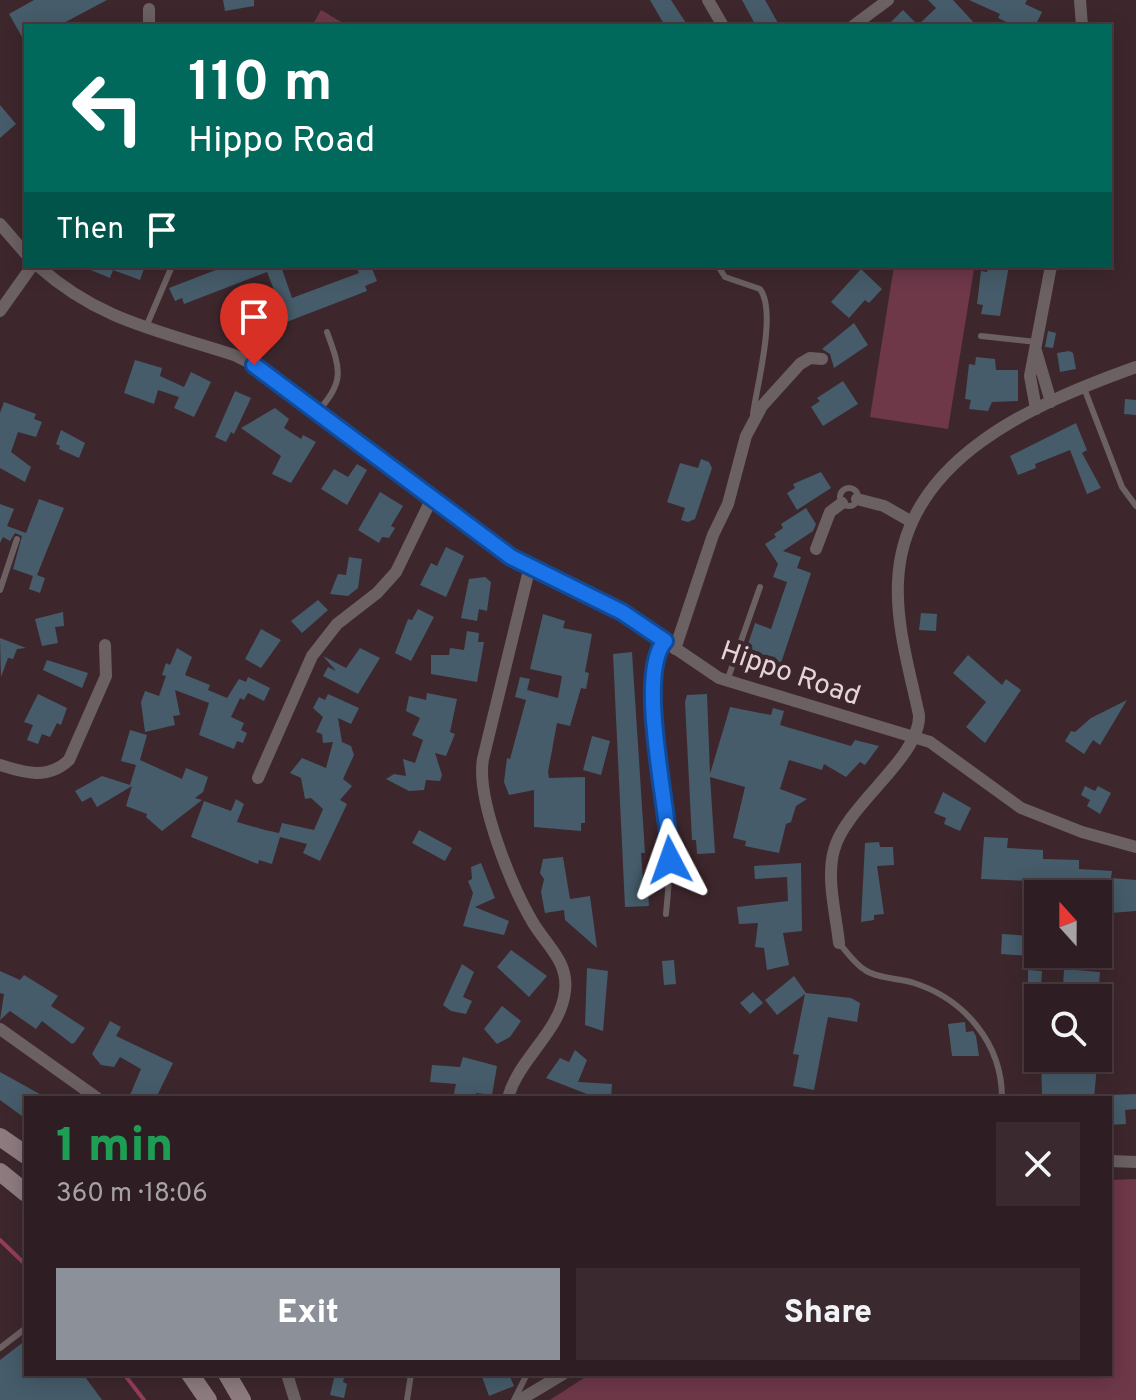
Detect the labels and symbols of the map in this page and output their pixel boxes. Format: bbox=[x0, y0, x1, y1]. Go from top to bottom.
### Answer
pin bbox=[220, 283, 288, 365]
street label: Hippo Road bbox=[715, 634, 865, 716]
position arrow bbox=[628, 818, 712, 902]
north arrow bbox=[1024, 880, 1112, 968]

